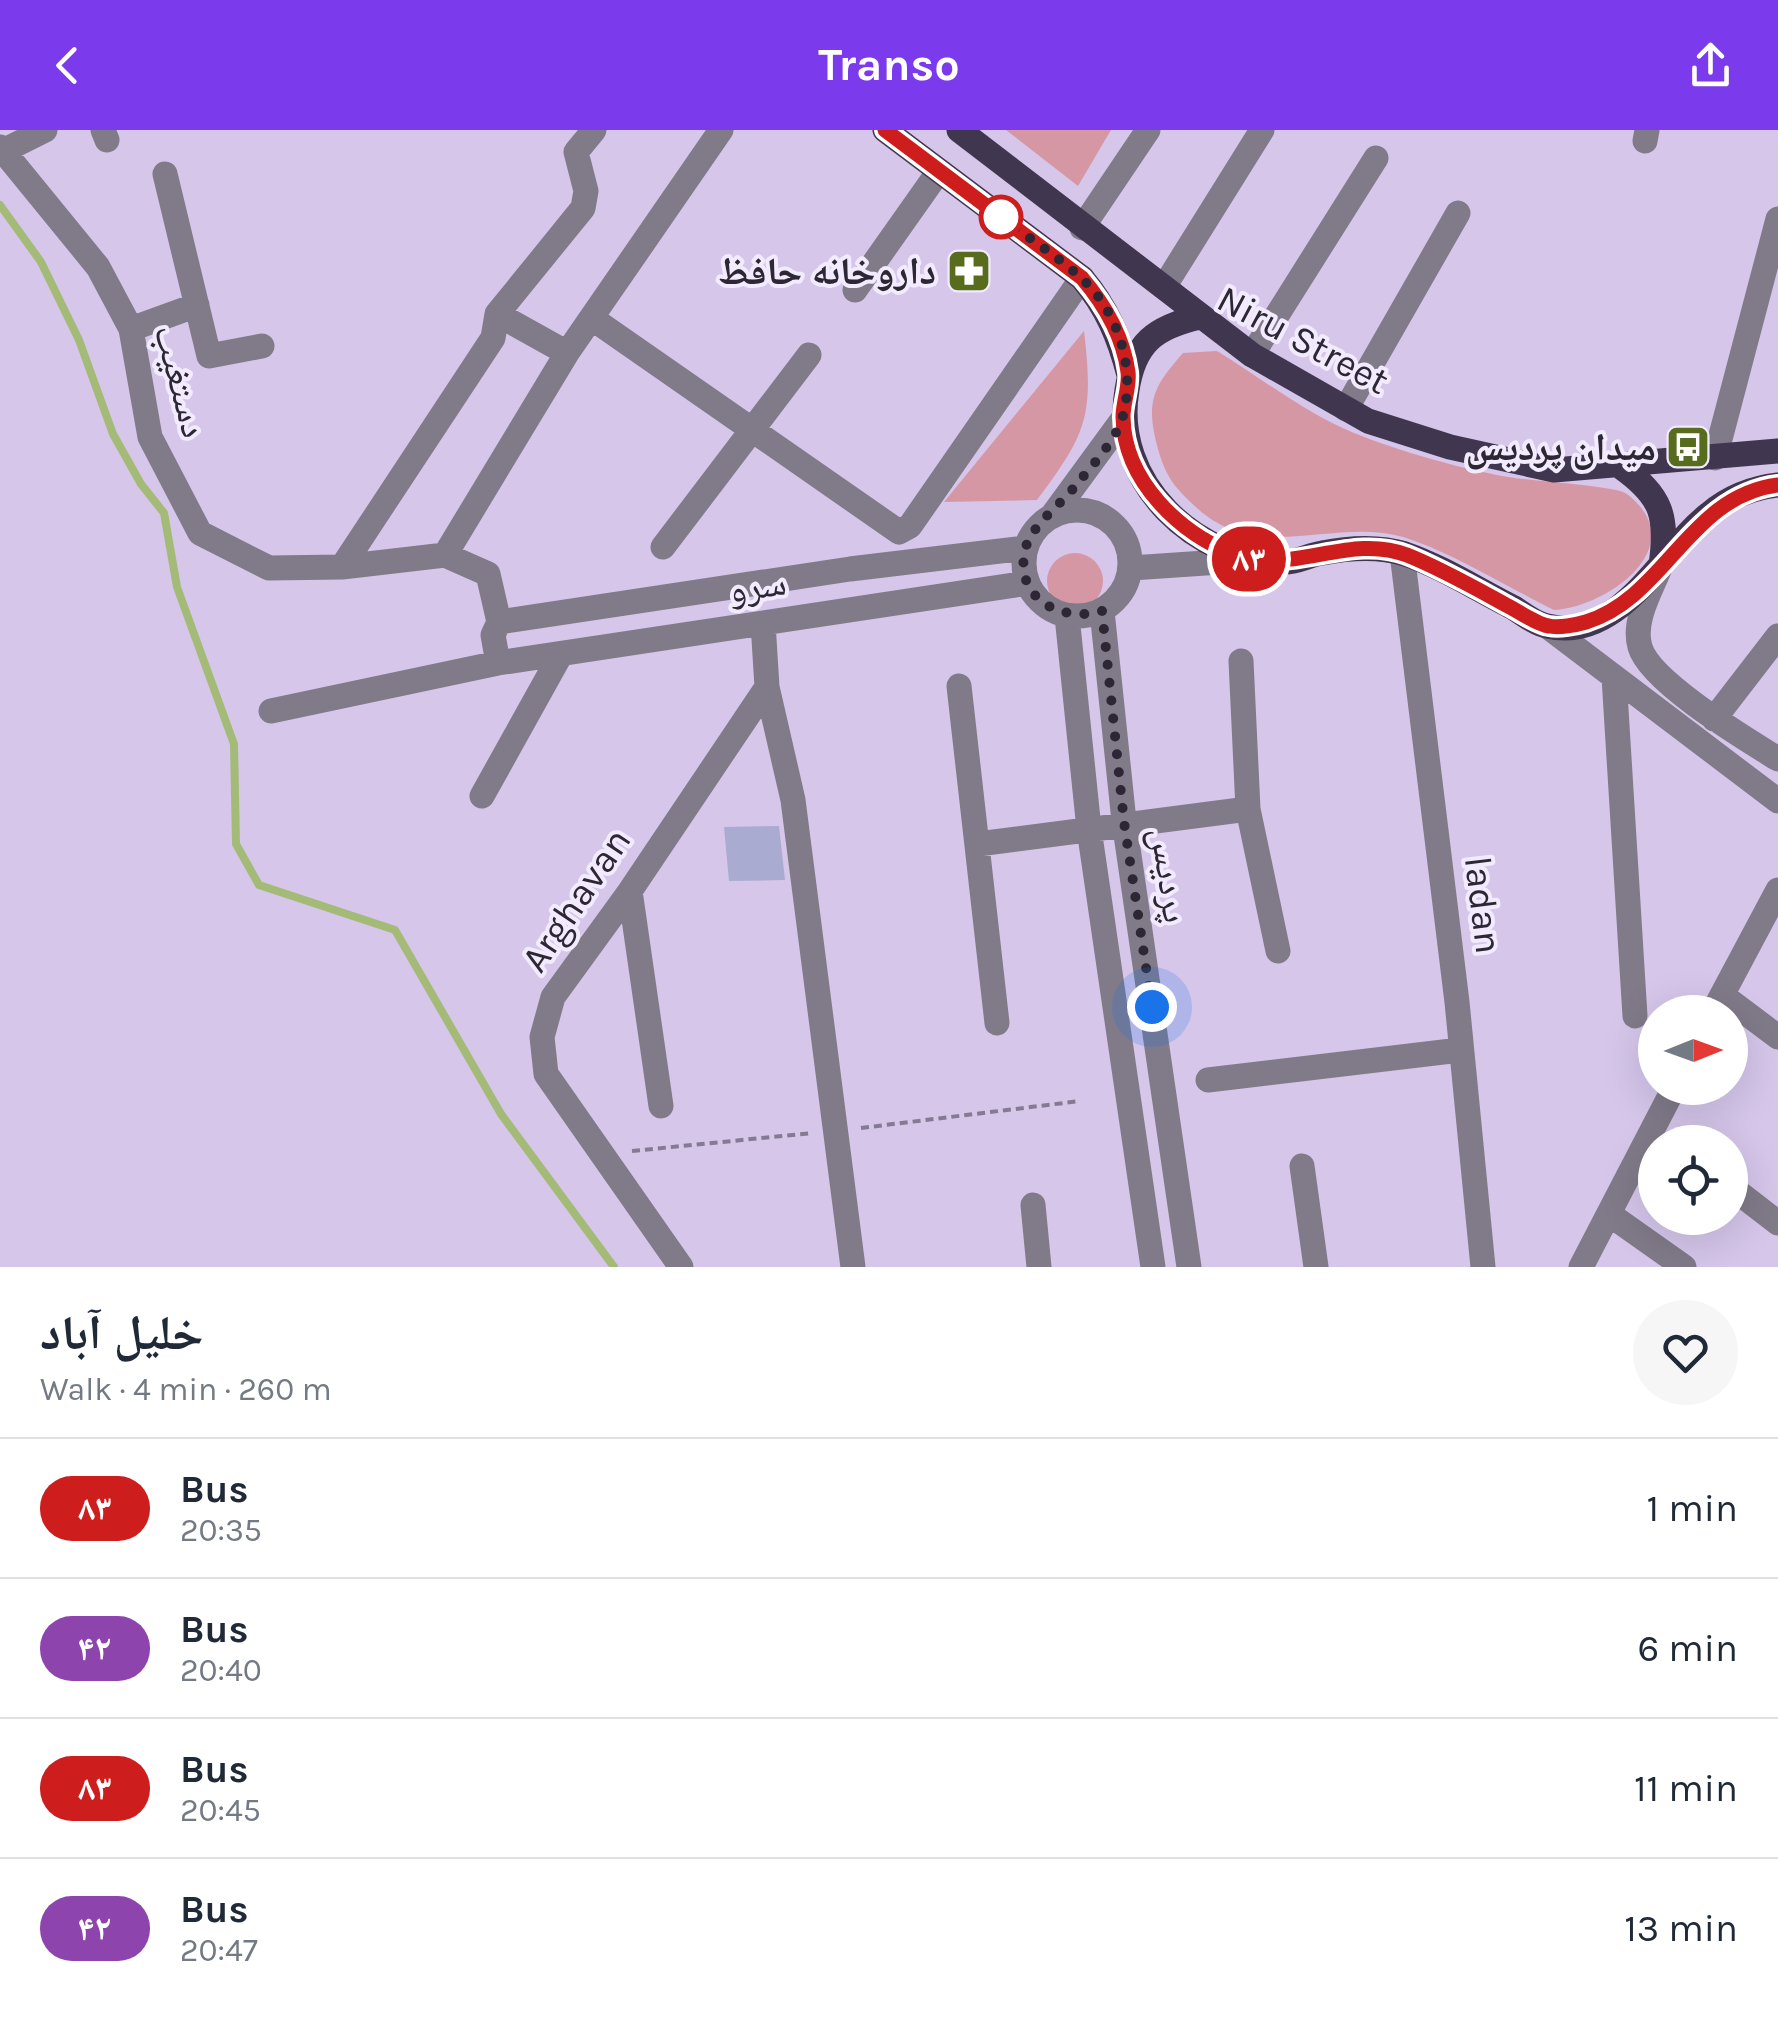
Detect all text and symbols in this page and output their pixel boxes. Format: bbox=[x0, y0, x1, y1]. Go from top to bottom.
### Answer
icon: back bbox=[40, 38, 95, 93]
icon: share bbox=[1683, 38, 1738, 93]
text: Transo bbox=[818, 39, 960, 91]
unlabelled marker bbox=[980, 196, 1022, 238]
pharmacy icon: داروخانه حافظ bbox=[946, 248, 992, 294]
place label: داروخانه حافظ bbox=[718, 249, 936, 294]
street label: Niru Street bbox=[1210, 276, 1396, 404]
street label: دستغیب bbox=[144, 320, 218, 442]
bus stop icon: میدان پردیس bbox=[1665, 424, 1711, 470]
place label: میدان پردیس bbox=[1465, 425, 1656, 470]
line badge: ۸۳ bbox=[1204, 526, 1294, 592]
text: ۸۳ bbox=[1232, 539, 1266, 580]
street label: سرو bbox=[725, 559, 789, 613]
street label: Arghavan bbox=[512, 820, 640, 980]
street label: پردیس bbox=[1141, 824, 1199, 926]
street label: ladan bbox=[1455, 854, 1511, 956]
your location bbox=[1127, 982, 1177, 1032]
north arrow bbox=[1638, 995, 1748, 1105]
map controls bbox=[1638, 995, 1748, 1235]
button: locate bbox=[1638, 1125, 1748, 1235]
button: heart bbox=[1633, 1300, 1738, 1405]
text: خلیل آباد bbox=[40, 1305, 204, 1361]
text: Walk · 4 min · 260 m bbox=[40, 1371, 332, 1408]
text: Bus bbox=[180, 1467, 249, 1512]
text: 1 min bbox=[1647, 1486, 1738, 1531]
text: ۸۳ bbox=[78, 1488, 112, 1529]
text: 20:35 bbox=[180, 1512, 262, 1549]
text: Bus bbox=[180, 1607, 249, 1652]
text: 6 min bbox=[1637, 1626, 1738, 1671]
text: ۴۲ bbox=[78, 1628, 112, 1669]
text: 20:40 bbox=[180, 1652, 262, 1689]
text: Bus bbox=[180, 1747, 249, 1792]
text: 11 min bbox=[1634, 1766, 1738, 1811]
text: ۸۳ bbox=[78, 1768, 112, 1809]
text: 20:45 bbox=[180, 1792, 261, 1829]
text: Bus bbox=[180, 1887, 249, 1932]
text: 13 min bbox=[1624, 1906, 1738, 1951]
text: ۴۲ bbox=[78, 1908, 112, 1949]
text: 20:47 bbox=[180, 1932, 258, 1969]

